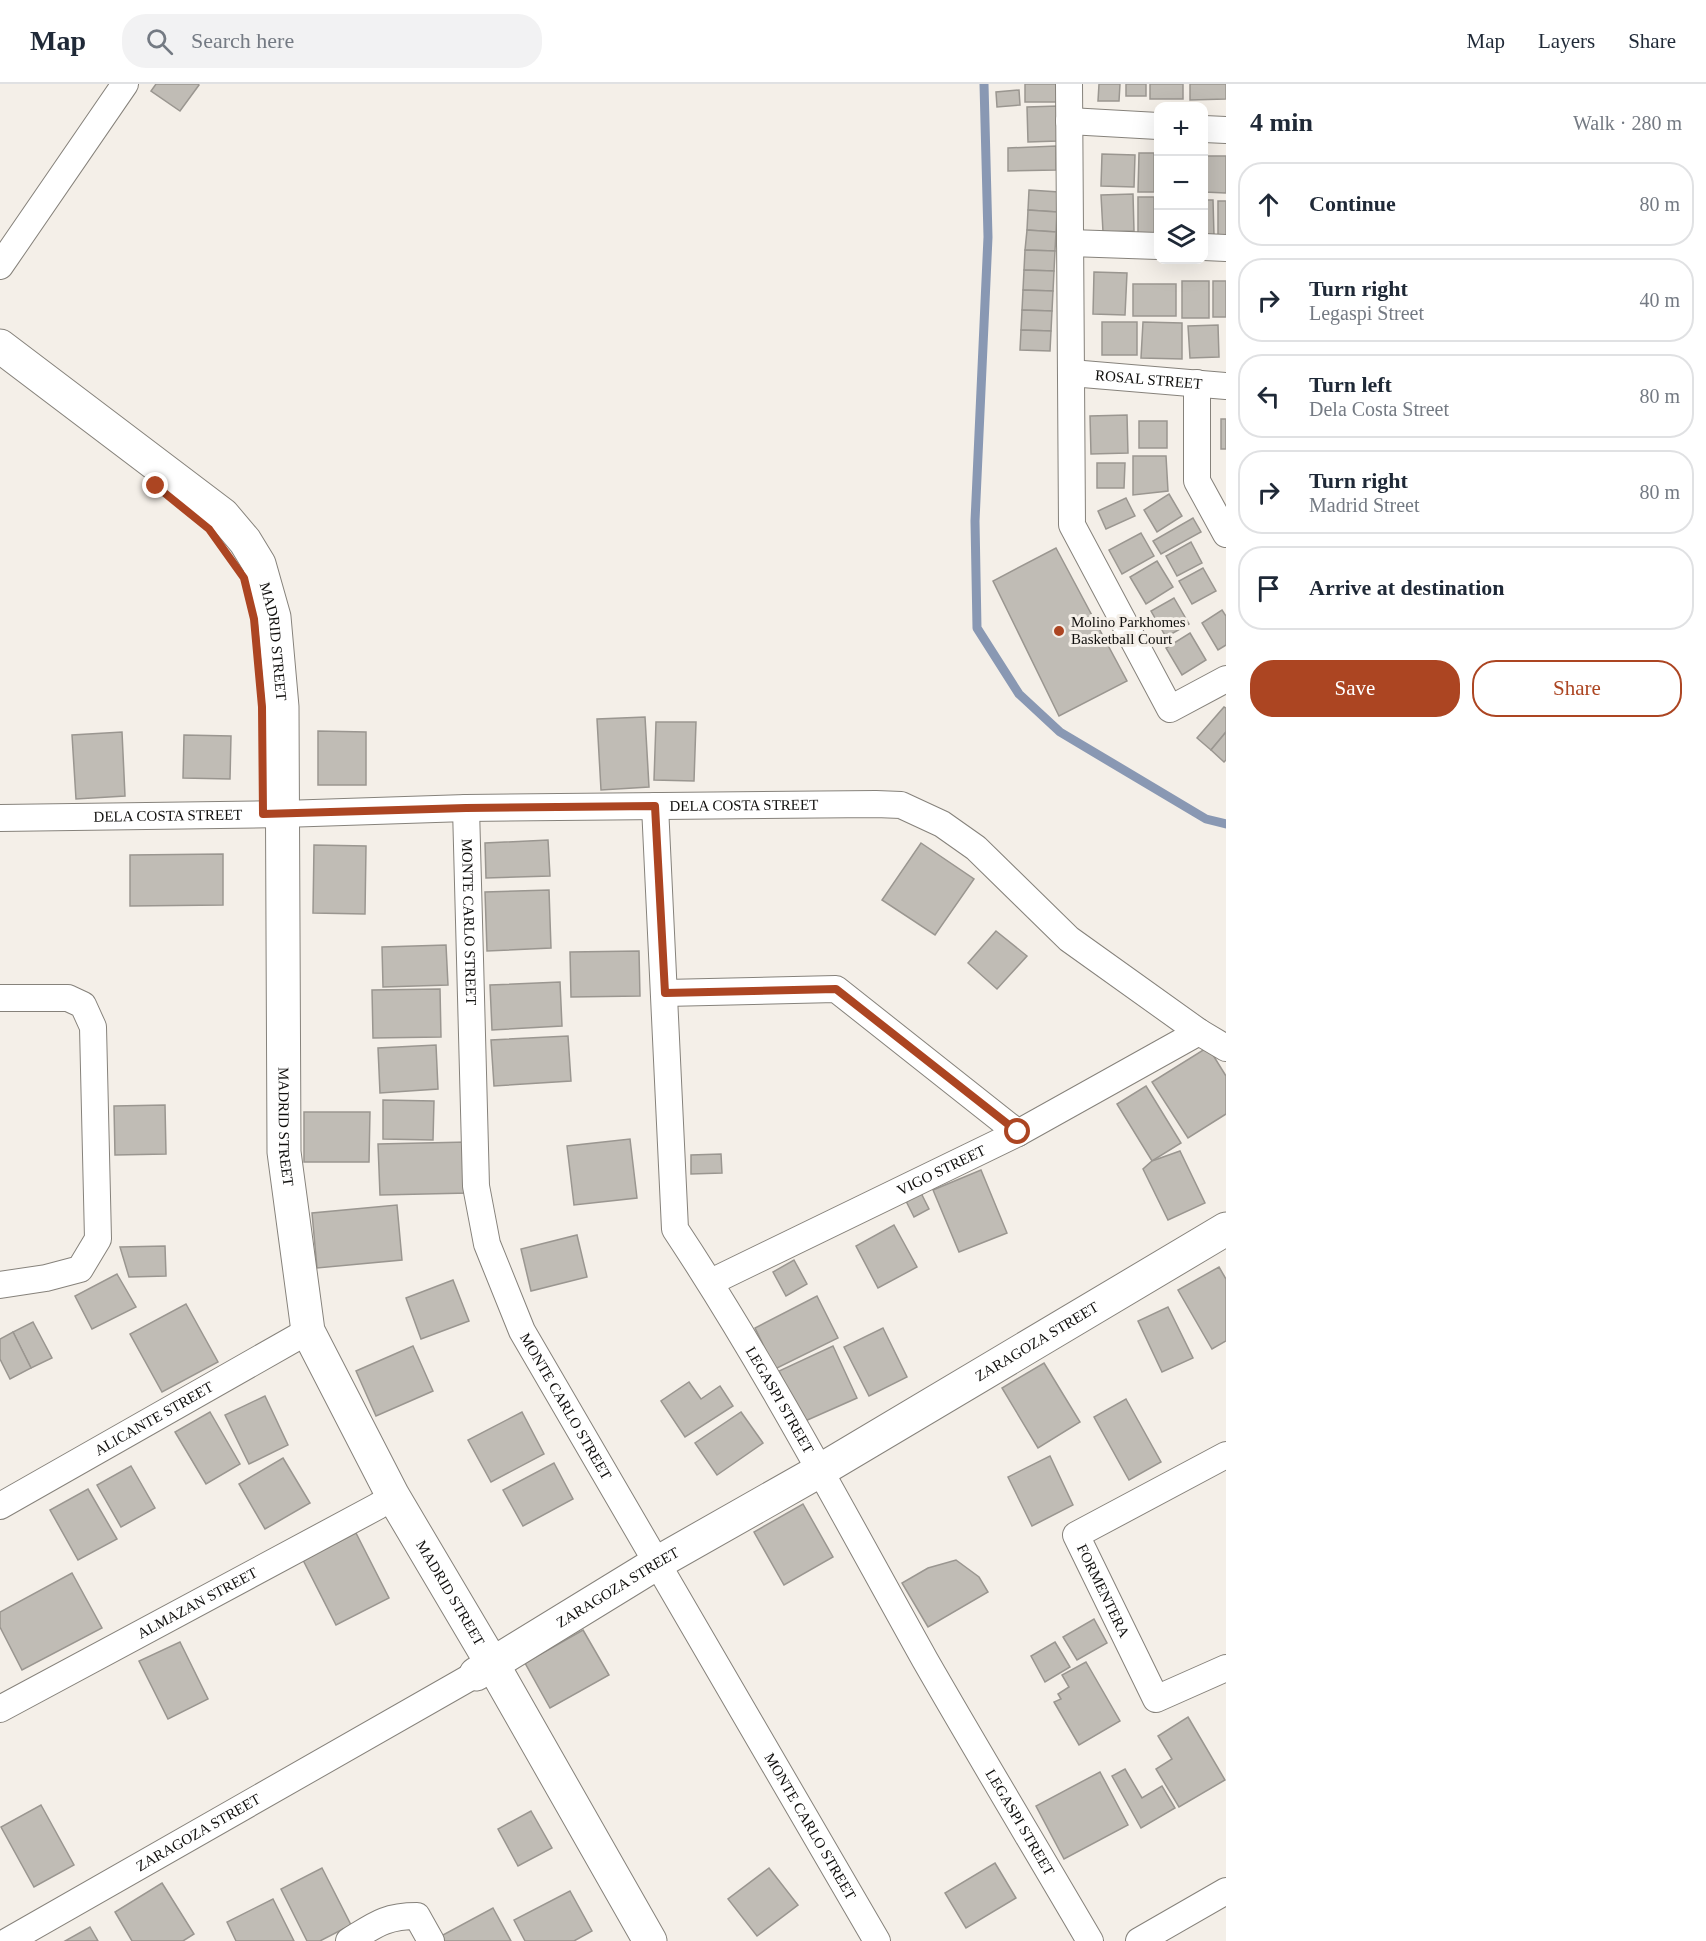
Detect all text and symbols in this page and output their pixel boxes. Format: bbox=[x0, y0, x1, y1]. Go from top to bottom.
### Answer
search box bbox=[122, 14, 542, 68]
text: Map bbox=[30, 25, 86, 56]
icon: search bbox=[143, 25, 176, 58]
text: Search here bbox=[191, 28, 294, 53]
text: Map bbox=[1467, 29, 1505, 53]
text: Layers bbox=[1538, 29, 1595, 53]
text: Share bbox=[1628, 29, 1676, 53]
map controls bbox=[1154, 102, 1208, 264]
button: + bbox=[1154, 102, 1208, 156]
text: 4 min bbox=[1250, 108, 1313, 137]
text: Walk · 280 m bbox=[1573, 112, 1682, 134]
button: − bbox=[1154, 156, 1208, 210]
icon: ahead bbox=[1252, 188, 1285, 221]
text: Continue bbox=[1309, 191, 1396, 216]
text: 80 m bbox=[1639, 193, 1680, 215]
button: layers bbox=[1154, 210, 1208, 264]
text: Turn right bbox=[1309, 276, 1408, 301]
icon: right bbox=[1252, 284, 1285, 317]
text: 40 m bbox=[1639, 289, 1680, 311]
text: Legaspi Street bbox=[1309, 302, 1424, 324]
street label: ROSAL STREET bbox=[1095, 367, 1203, 392]
text: Turn left bbox=[1309, 372, 1392, 397]
icon: left bbox=[1252, 380, 1285, 413]
text: 80 m bbox=[1639, 385, 1680, 407]
text: Dela Costa Street bbox=[1309, 398, 1449, 420]
text: Turn right bbox=[1309, 468, 1408, 493]
route end bbox=[142, 472, 168, 498]
icon: right bbox=[1252, 476, 1285, 509]
text: 80 m bbox=[1639, 481, 1680, 503]
text: Madrid Street bbox=[1309, 494, 1420, 516]
icon: arrive bbox=[1252, 572, 1285, 605]
text: Arrive at destination bbox=[1309, 575, 1505, 600]
street label: MADRID STREET bbox=[257, 580, 289, 701]
place label: Molino Parkhomes Basketball Court bbox=[1071, 614, 1186, 647]
marker: Molino Parkhomes Basketball Court bbox=[1052, 624, 1066, 638]
button: Save bbox=[1250, 660, 1460, 717]
button: Share bbox=[1472, 660, 1682, 717]
street label: DELA COSTA STREET bbox=[669, 797, 818, 814]
street label: DELA COSTA STREET bbox=[93, 807, 243, 825]
street label: MONTE CARLO STREET bbox=[459, 838, 479, 1006]
street label: MADRID STREET bbox=[276, 1067, 297, 1187]
route start bbox=[1004, 1118, 1030, 1144]
street label: VIGO STREET bbox=[894, 1142, 988, 1198]
street label: ZARAGOZA STREET bbox=[972, 1299, 1101, 1384]
street label: MONTE CARLO STREET bbox=[517, 1330, 615, 1482]
street label: LEGASPI STREET bbox=[743, 1344, 817, 1456]
street label: ALICANTE STREET bbox=[92, 1379, 216, 1459]
street label: MADRID STREET bbox=[413, 1537, 488, 1648]
street label: FORMENTERA bbox=[1074, 1541, 1133, 1640]
street label: ZARAGOZA STREET bbox=[553, 1544, 682, 1631]
street label: ALMAZAN STREET bbox=[135, 1564, 260, 1642]
street label: MONTE CARLO STREET bbox=[761, 1750, 859, 1902]
street label: LEGASPI STREET bbox=[982, 1766, 1058, 1878]
street label: ZARAGOZA STREET bbox=[133, 1791, 263, 1874]

